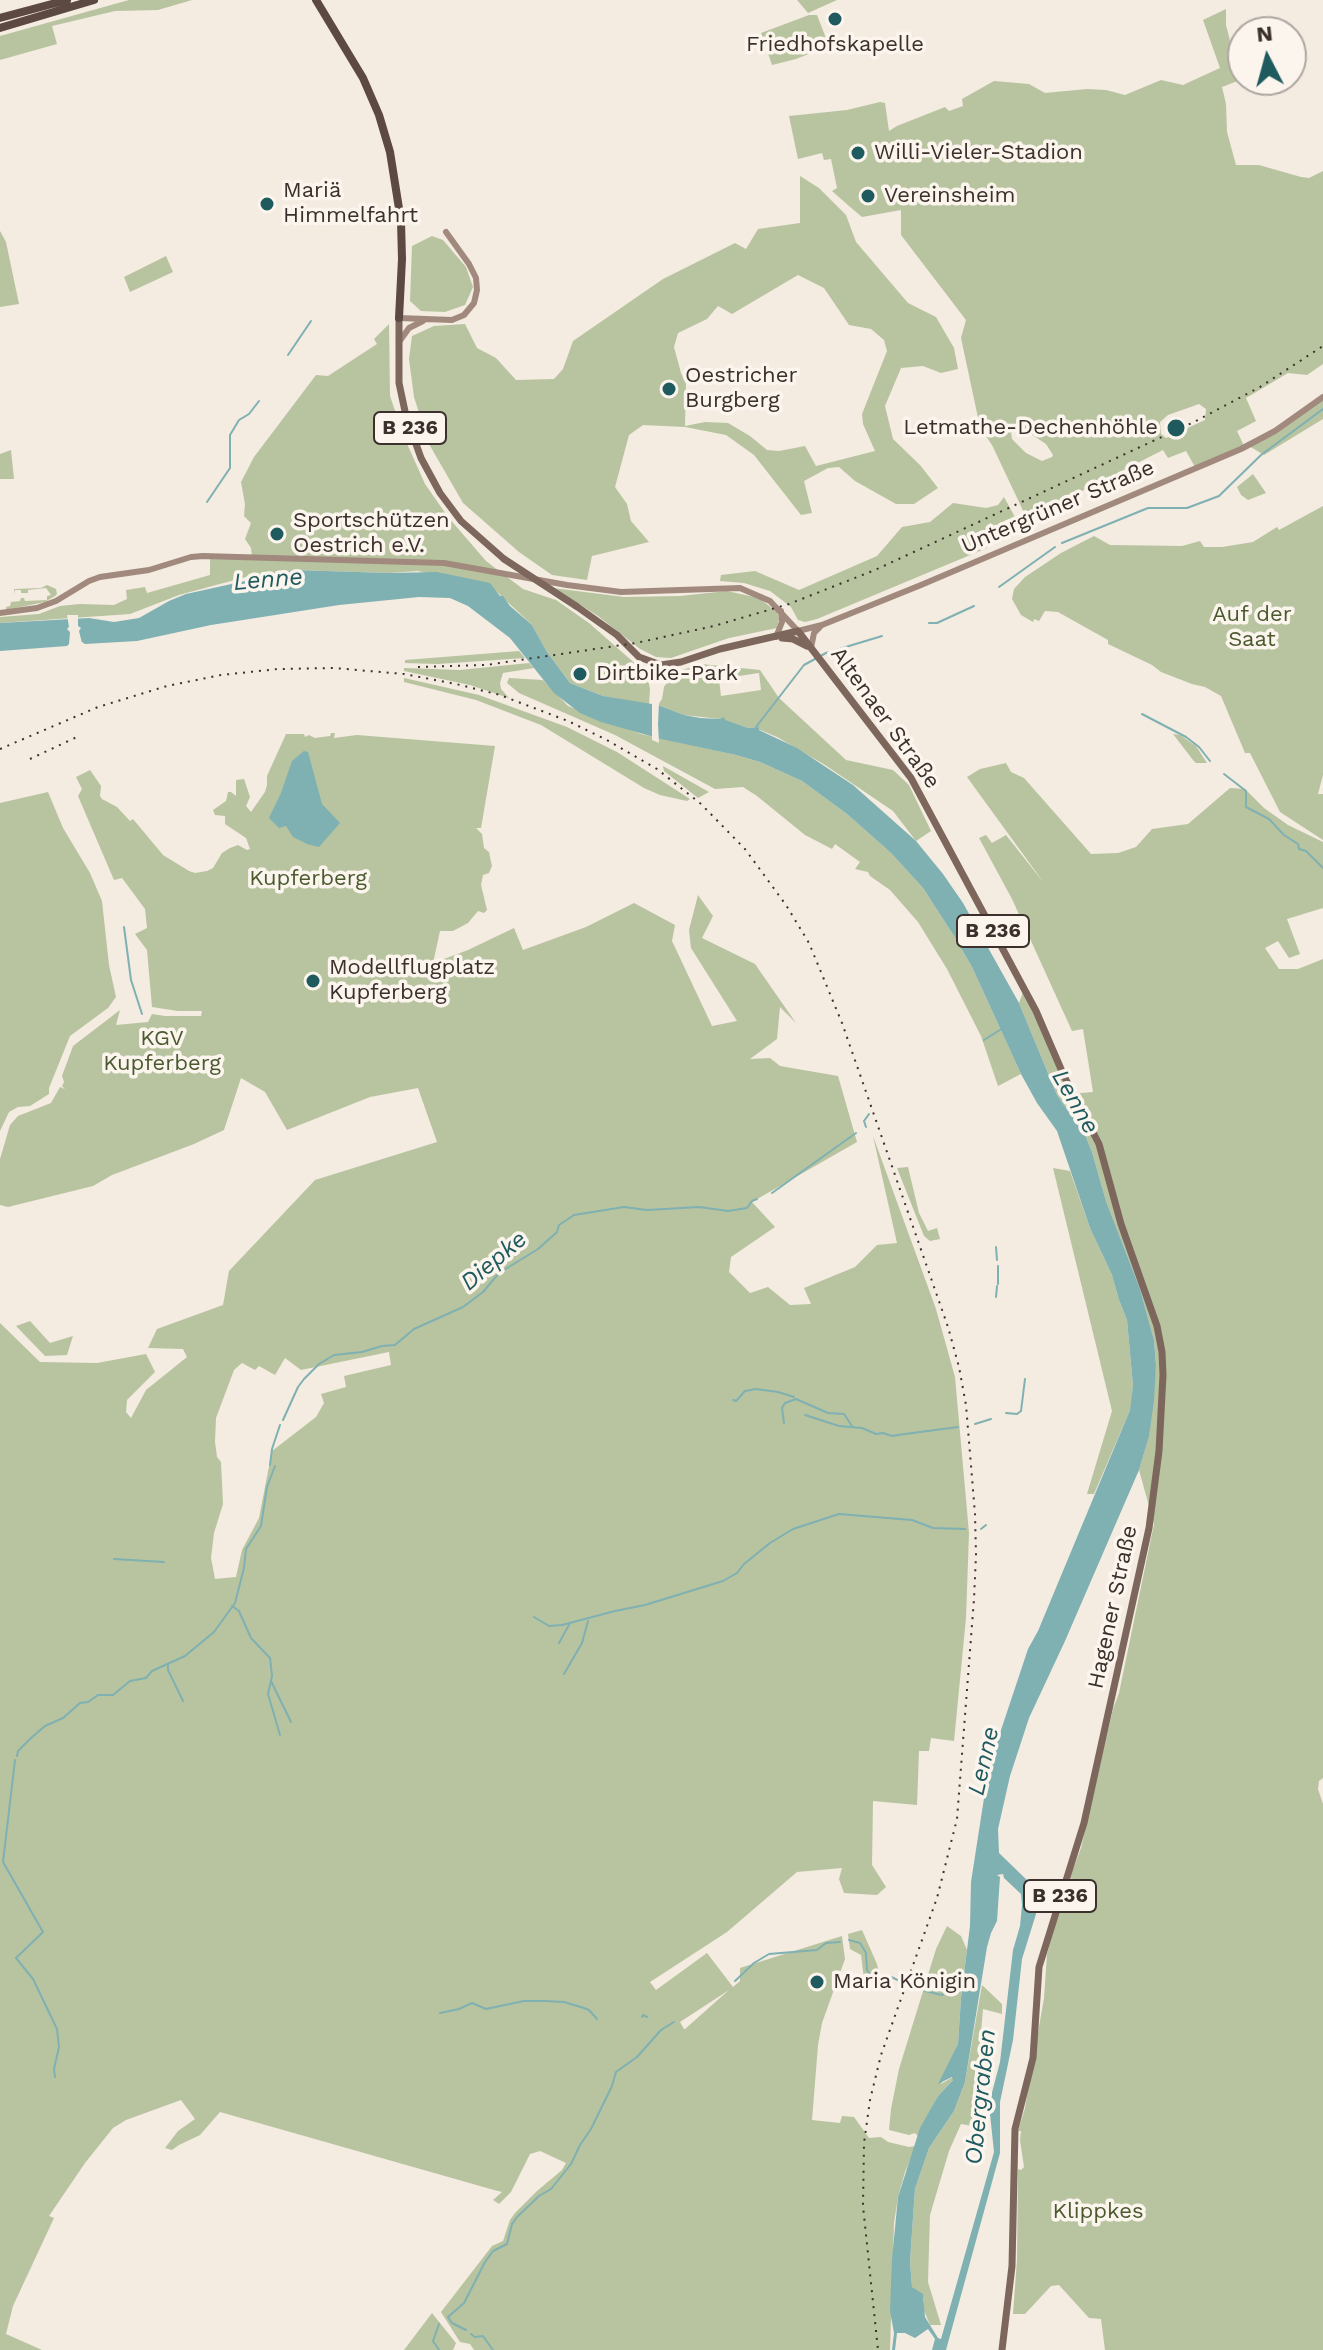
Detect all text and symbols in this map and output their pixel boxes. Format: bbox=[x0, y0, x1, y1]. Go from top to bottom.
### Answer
marker: Friedhofskapelle bbox=[826, 10, 844, 28]
north arrow bbox=[1227, 16, 1307, 96]
text: N bbox=[1255, 20, 1274, 47]
place label: Friedhofskapelle bbox=[746, 32, 924, 58]
place label: Willi-Vieler-Stadion bbox=[874, 140, 1083, 166]
marker: Willi-Vieler-Stadion bbox=[849, 144, 867, 162]
place label: Mariä Himmelfahrt bbox=[283, 178, 418, 230]
place label: Vereinsheim bbox=[884, 183, 1015, 209]
marker: Vereinsheim bbox=[859, 187, 877, 205]
marker: Mariä Himmelfahrt bbox=[258, 195, 276, 213]
place label: Oestricher Burgberg bbox=[685, 363, 797, 414]
marker: Oestricher Burgberg bbox=[660, 380, 678, 398]
road number: B 236 bbox=[374, 412, 446, 444]
place label: Letmathe-Dechenhöhle bbox=[903, 415, 1158, 441]
marker: Letmathe-Dechenhöhle bbox=[1165, 417, 1187, 439]
street label: Untergrüner Straße bbox=[958, 454, 1158, 560]
place label: Sportschützen Oestrich e.V. bbox=[293, 508, 450, 560]
marker: Sportschützen Oestrich e.V. bbox=[268, 525, 286, 543]
water label: Lenne bbox=[232, 563, 304, 597]
park label: Auf der Saat bbox=[1212, 602, 1292, 654]
street label: Altenaer Straße bbox=[825, 642, 945, 794]
place label: Dirtbike-Park bbox=[596, 661, 738, 687]
marker: Dirtbike-Park bbox=[571, 665, 589, 683]
park label: Kupferberg bbox=[249, 866, 367, 892]
road number: B 236 bbox=[957, 915, 1029, 947]
place label: Modellflugplatz Kupferberg bbox=[329, 955, 495, 1006]
marker: Modellflugplatz Kupferberg bbox=[304, 972, 322, 990]
park label: KGV Kupferberg bbox=[103, 1026, 221, 1078]
water label: Lenne bbox=[1045, 1065, 1105, 1139]
water label: Diepke bbox=[455, 1225, 533, 1297]
street label: Hagener Straße bbox=[1083, 1523, 1143, 1691]
water label: Lenne bbox=[962, 1724, 1006, 1798]
road number: B 236 bbox=[1024, 1880, 1096, 1912]
place label: Maria Königin bbox=[833, 1969, 976, 1995]
marker: Maria Königin bbox=[808, 1973, 826, 1991]
water label: Obergraben bbox=[960, 2028, 1002, 2166]
park label: Klippkes bbox=[1053, 2199, 1143, 2225]

